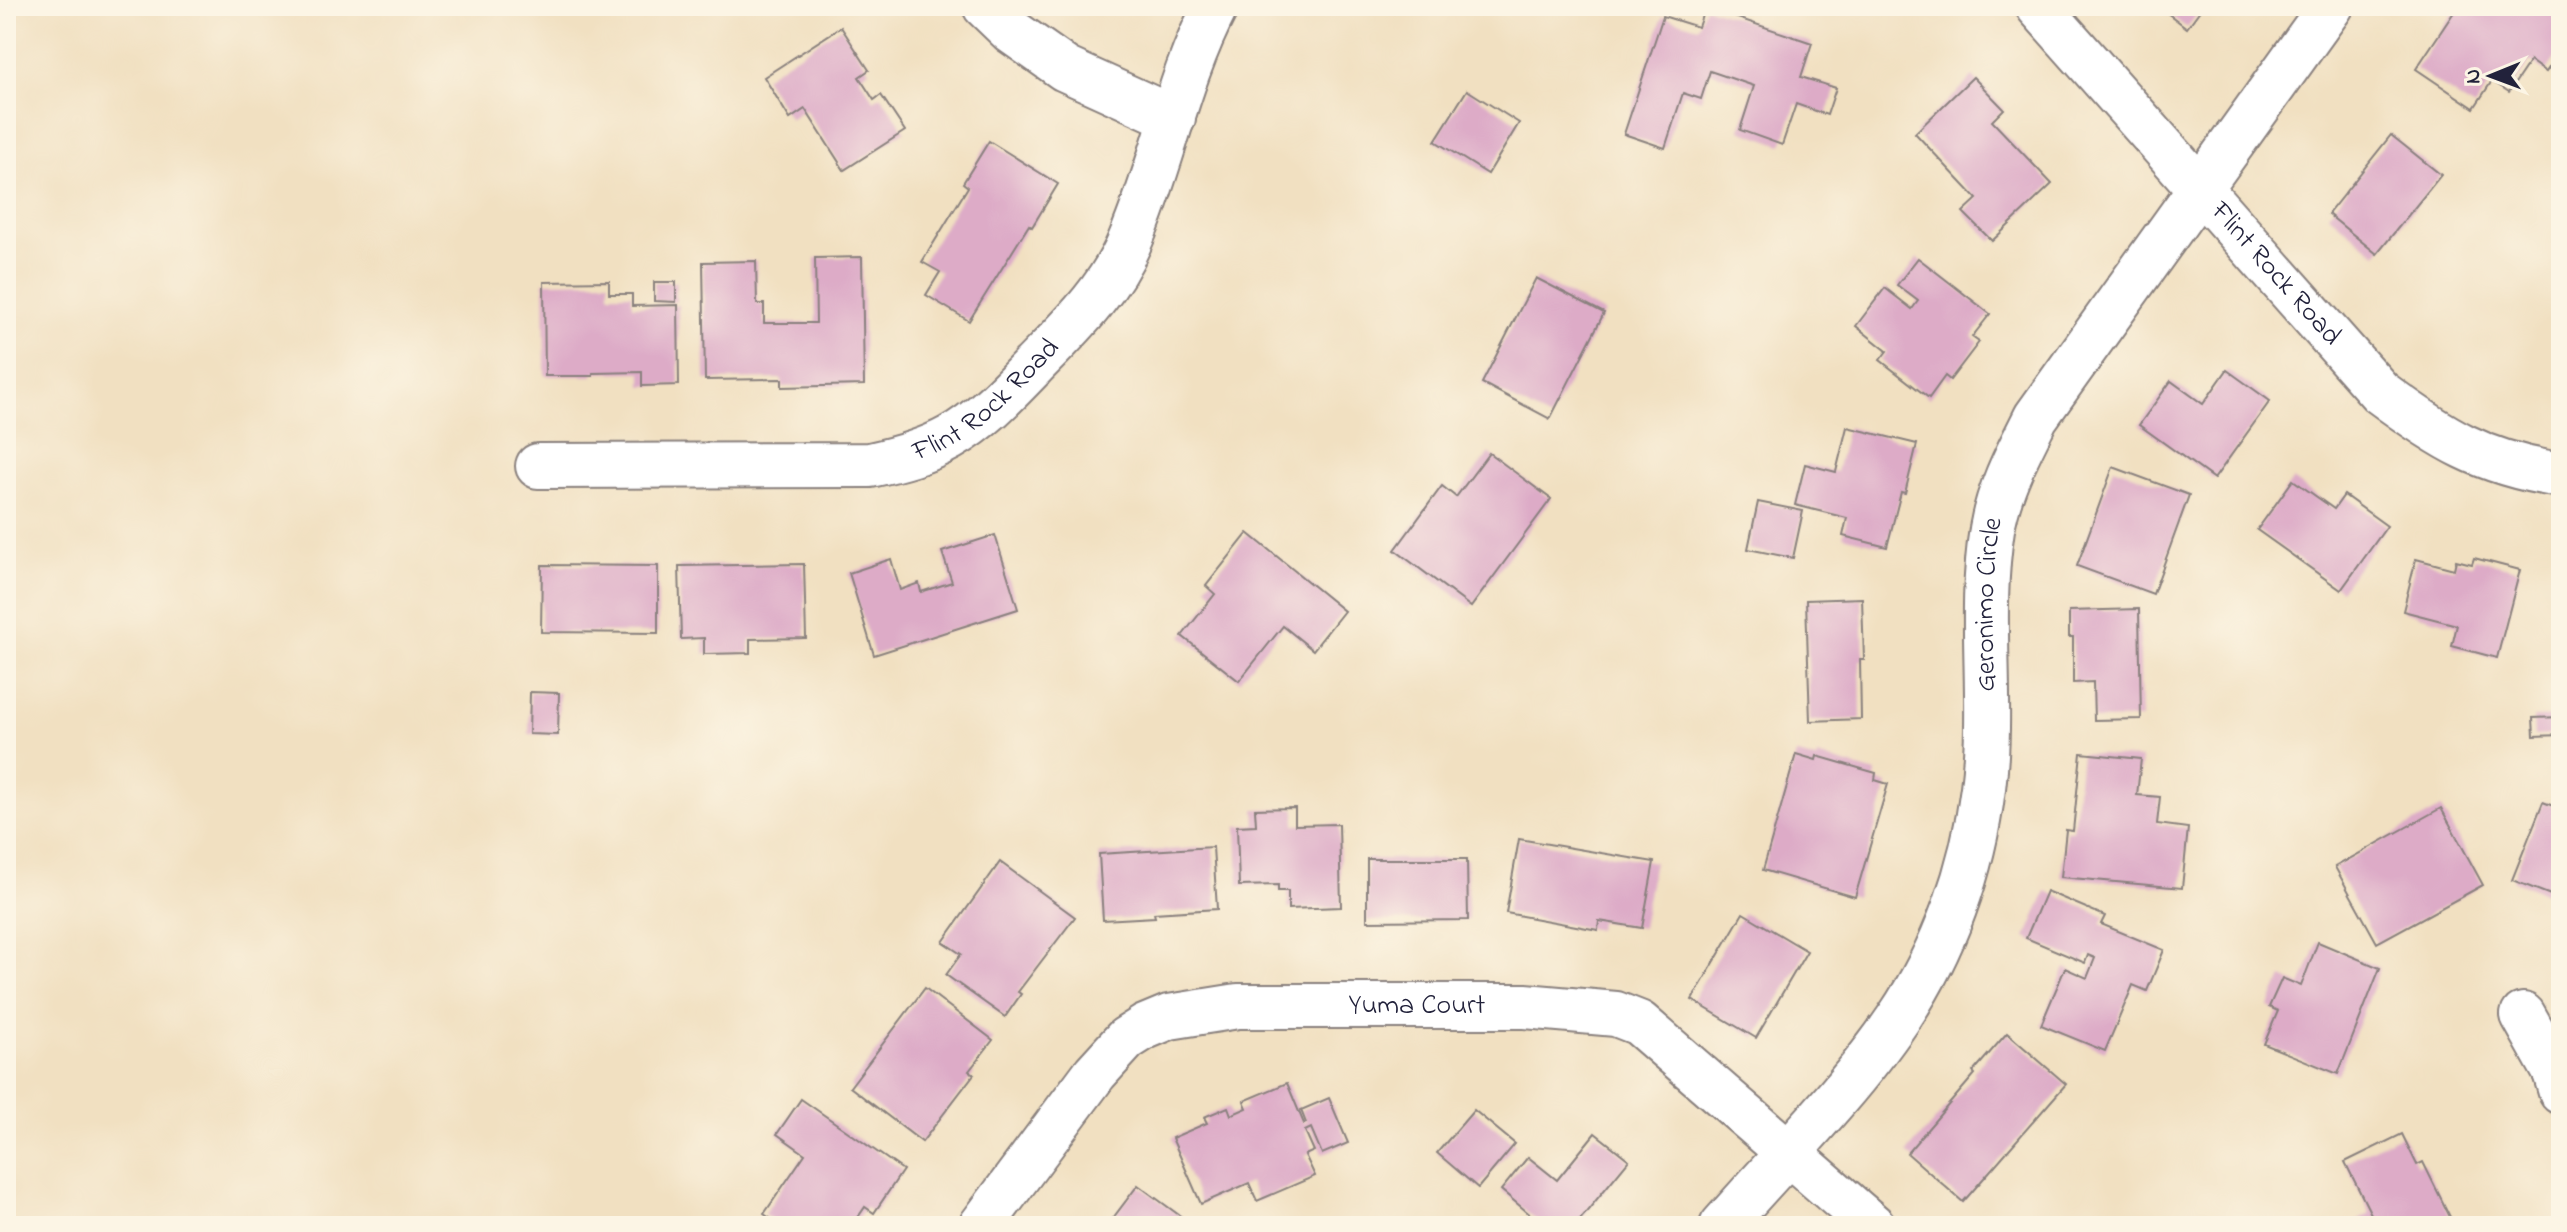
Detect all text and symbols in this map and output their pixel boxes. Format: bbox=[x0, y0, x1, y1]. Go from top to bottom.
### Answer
north arrow bbox=[2451, 36, 2531, 116]
text: N bbox=[2458, 69, 2490, 84]
street label: Flint Rock Road bbox=[2199, 192, 2351, 355]
street label: Flint Rock Road bbox=[906, 329, 1070, 473]
street label: Geronimo Circle bbox=[1965, 513, 2014, 692]
street label: Yuma Court bbox=[1349, 986, 1485, 1027]

